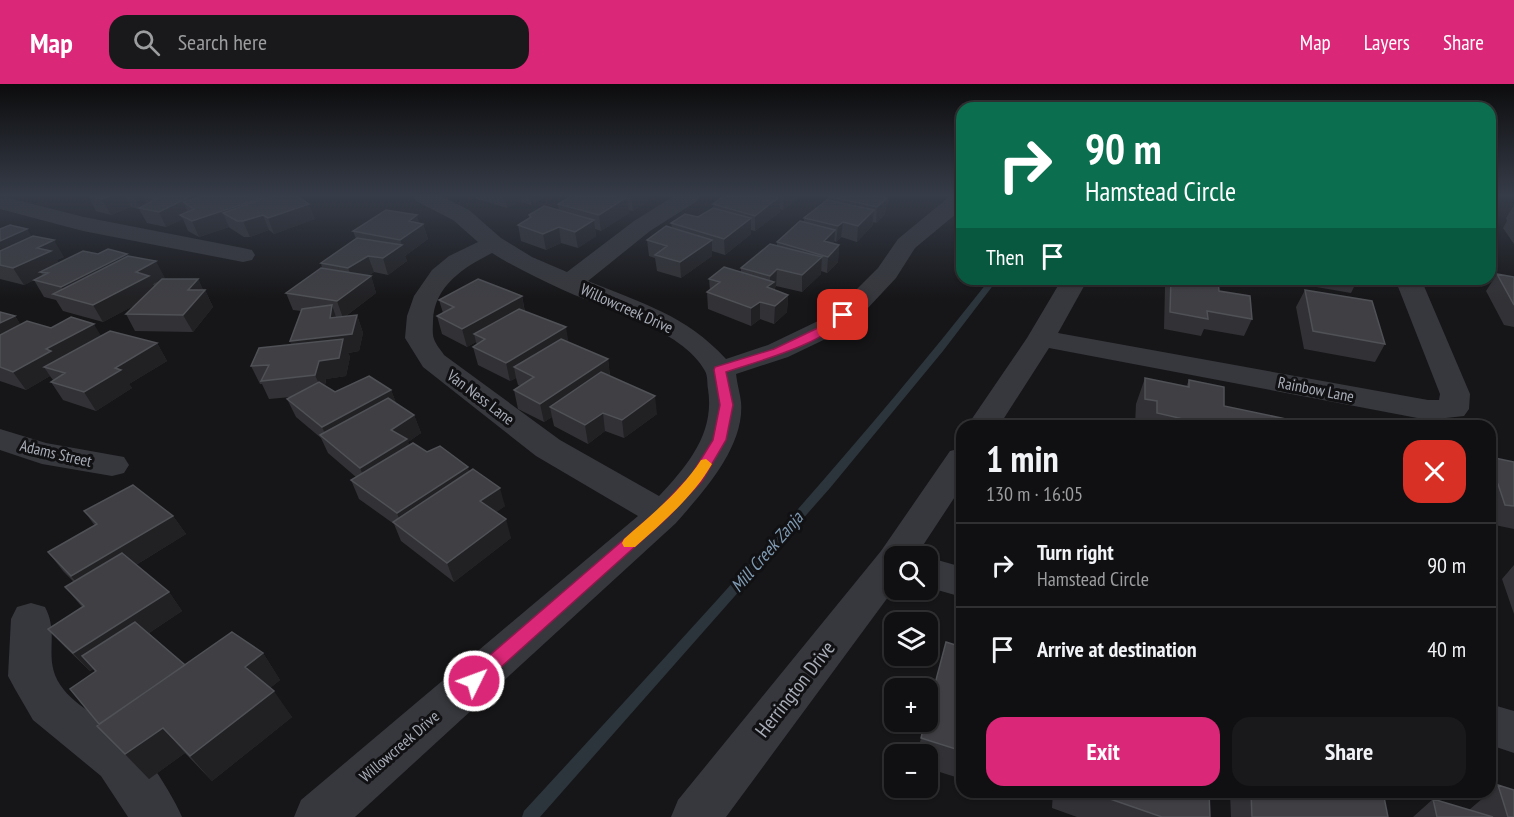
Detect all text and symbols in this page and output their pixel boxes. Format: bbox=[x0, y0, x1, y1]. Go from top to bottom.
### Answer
search box bbox=[109, 15, 529, 69]
text: Map bbox=[30, 24, 73, 61]
icon: search bbox=[130, 26, 163, 59]
text: Search here bbox=[178, 28, 267, 56]
text: Map bbox=[1300, 29, 1331, 56]
text: Layers bbox=[1364, 29, 1410, 56]
text: Share bbox=[1443, 29, 1484, 56]
text: 90 m bbox=[1085, 121, 1162, 176]
icon: right bbox=[986, 126, 1064, 204]
text: Hamstead Circle bbox=[1085, 174, 1236, 208]
icon: arrive bbox=[1036, 240, 1069, 273]
text: Then bbox=[986, 243, 1024, 271]
street label: Willowcreek Drive bbox=[578, 279, 676, 337]
pin bbox=[817, 289, 868, 340]
icon: arrive bbox=[826, 298, 859, 331]
street label: Van Ness Lane bbox=[442, 365, 519, 429]
street label: Rainbow Lane bbox=[1276, 372, 1356, 406]
street label: Adams Street bbox=[18, 435, 95, 471]
text: 1 min bbox=[986, 435, 1059, 482]
button: close bbox=[1403, 440, 1466, 503]
text: 130 m · 16:05 bbox=[986, 481, 1083, 507]
water label: Mill Creek Zanja bbox=[725, 506, 808, 597]
text: Turn right bbox=[1037, 538, 1114, 566]
map controls bbox=[884, 546, 938, 798]
button: search bbox=[884, 546, 938, 600]
icon: right bbox=[986, 549, 1019, 582]
text: 90 m bbox=[1427, 551, 1466, 579]
text: Hamstead Circle bbox=[1037, 566, 1149, 592]
button: layers bbox=[884, 612, 938, 666]
icon: arrive bbox=[986, 633, 1019, 666]
text: Arrive at destination bbox=[1037, 635, 1197, 663]
text: 40 m bbox=[1427, 635, 1466, 663]
street label: Herrington Drive bbox=[749, 636, 841, 742]
position arrow bbox=[442, 649, 506, 713]
button: + bbox=[884, 678, 938, 732]
street label: Willowcreek Drive bbox=[355, 706, 443, 786]
button: Exit bbox=[986, 717, 1220, 786]
button: Share bbox=[1232, 717, 1466, 786]
button: − bbox=[884, 744, 938, 798]

